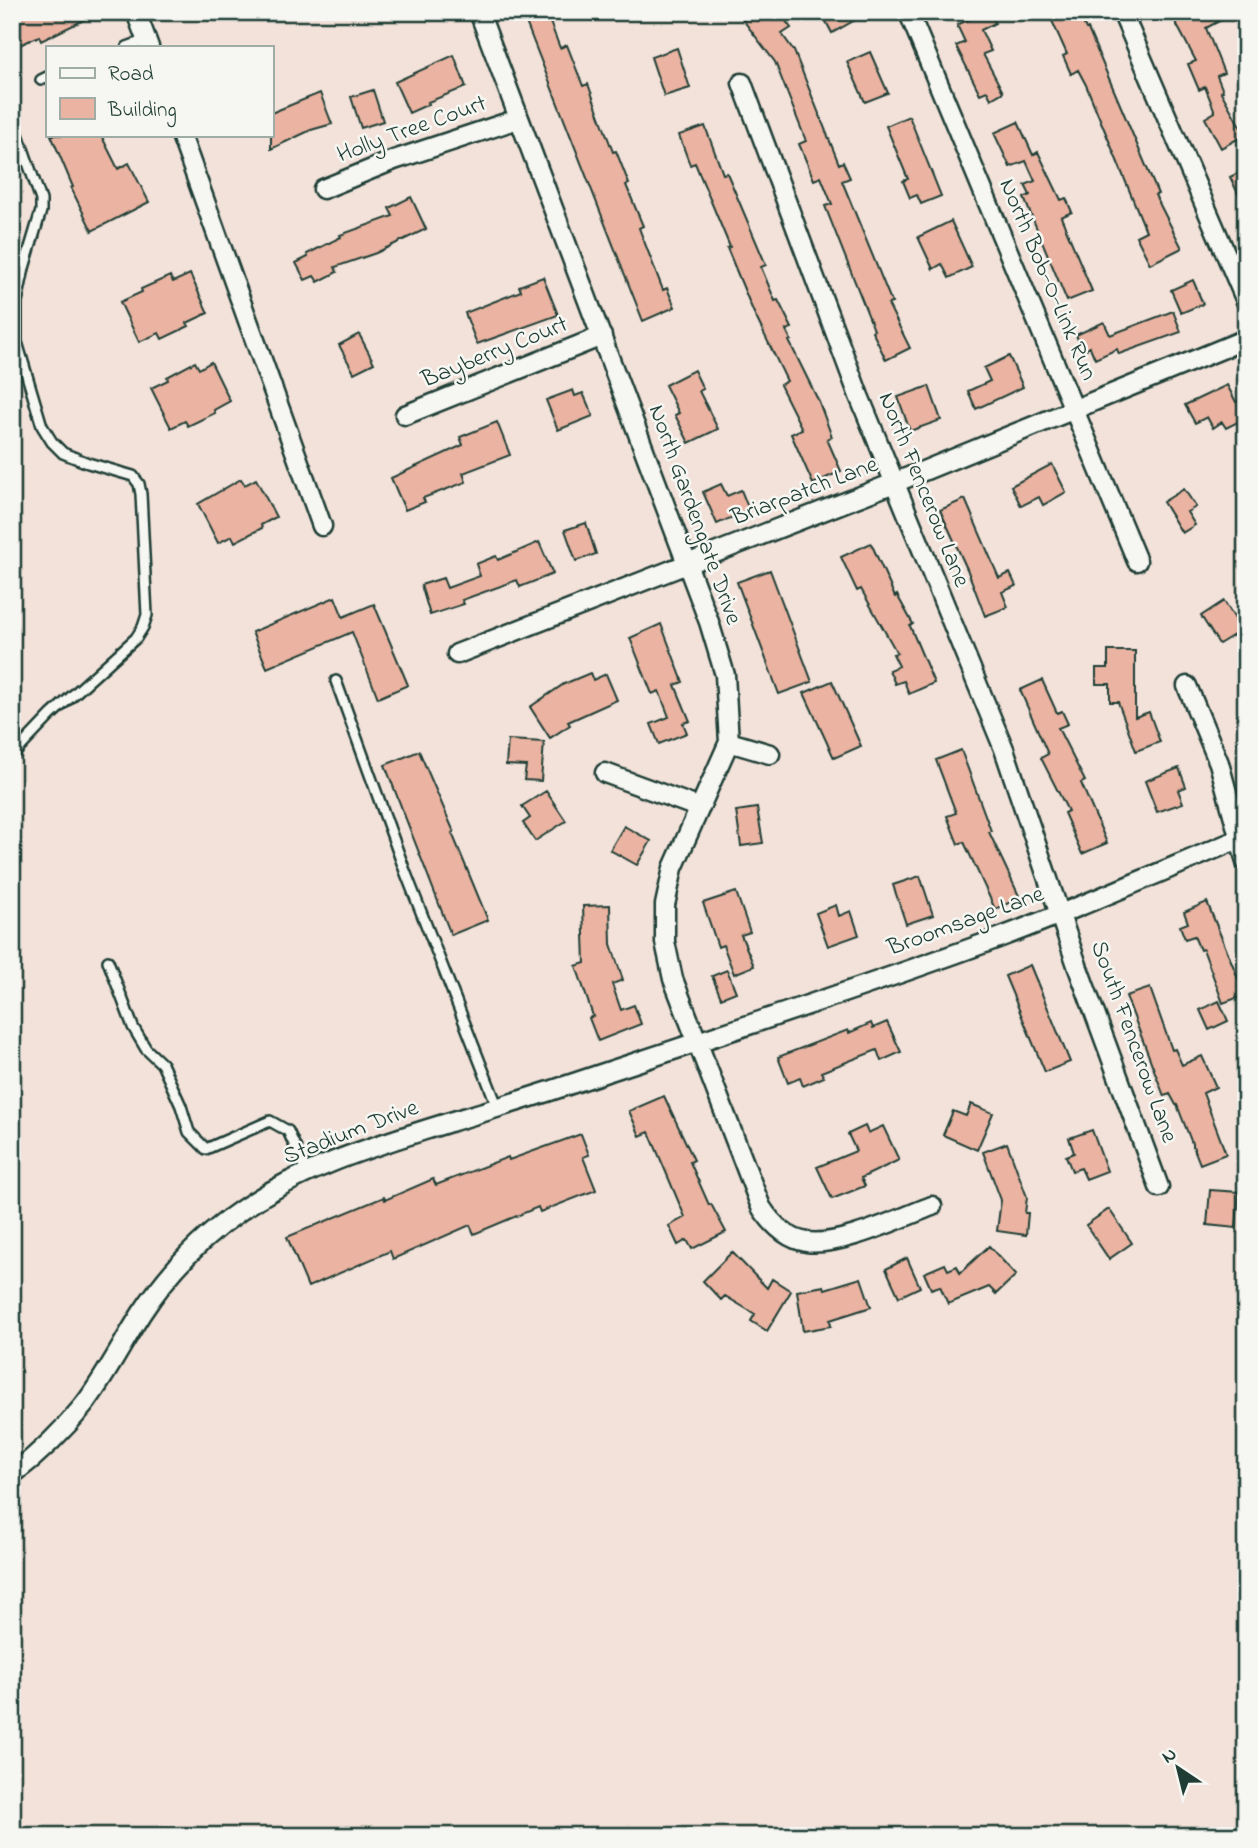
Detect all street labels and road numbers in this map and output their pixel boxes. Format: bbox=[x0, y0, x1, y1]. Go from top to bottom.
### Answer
street label: Holly Tree Court bbox=[332, 87, 492, 174]
street label: North Bob-O-Link Run bbox=[989, 174, 1105, 386]
street label: Bayberry Court bbox=[416, 308, 574, 400]
street label: North Fencerow Lane bbox=[868, 387, 978, 593]
street label: North Gardengate Drive bbox=[638, 400, 750, 630]
street label: Briarpatch Lane bbox=[726, 448, 884, 536]
street label: Broomsage Lane bbox=[882, 877, 1049, 967]
street label: South Fencerow Lane bbox=[1080, 936, 1186, 1148]
street label: Stadium Drive bbox=[278, 1091, 424, 1175]

